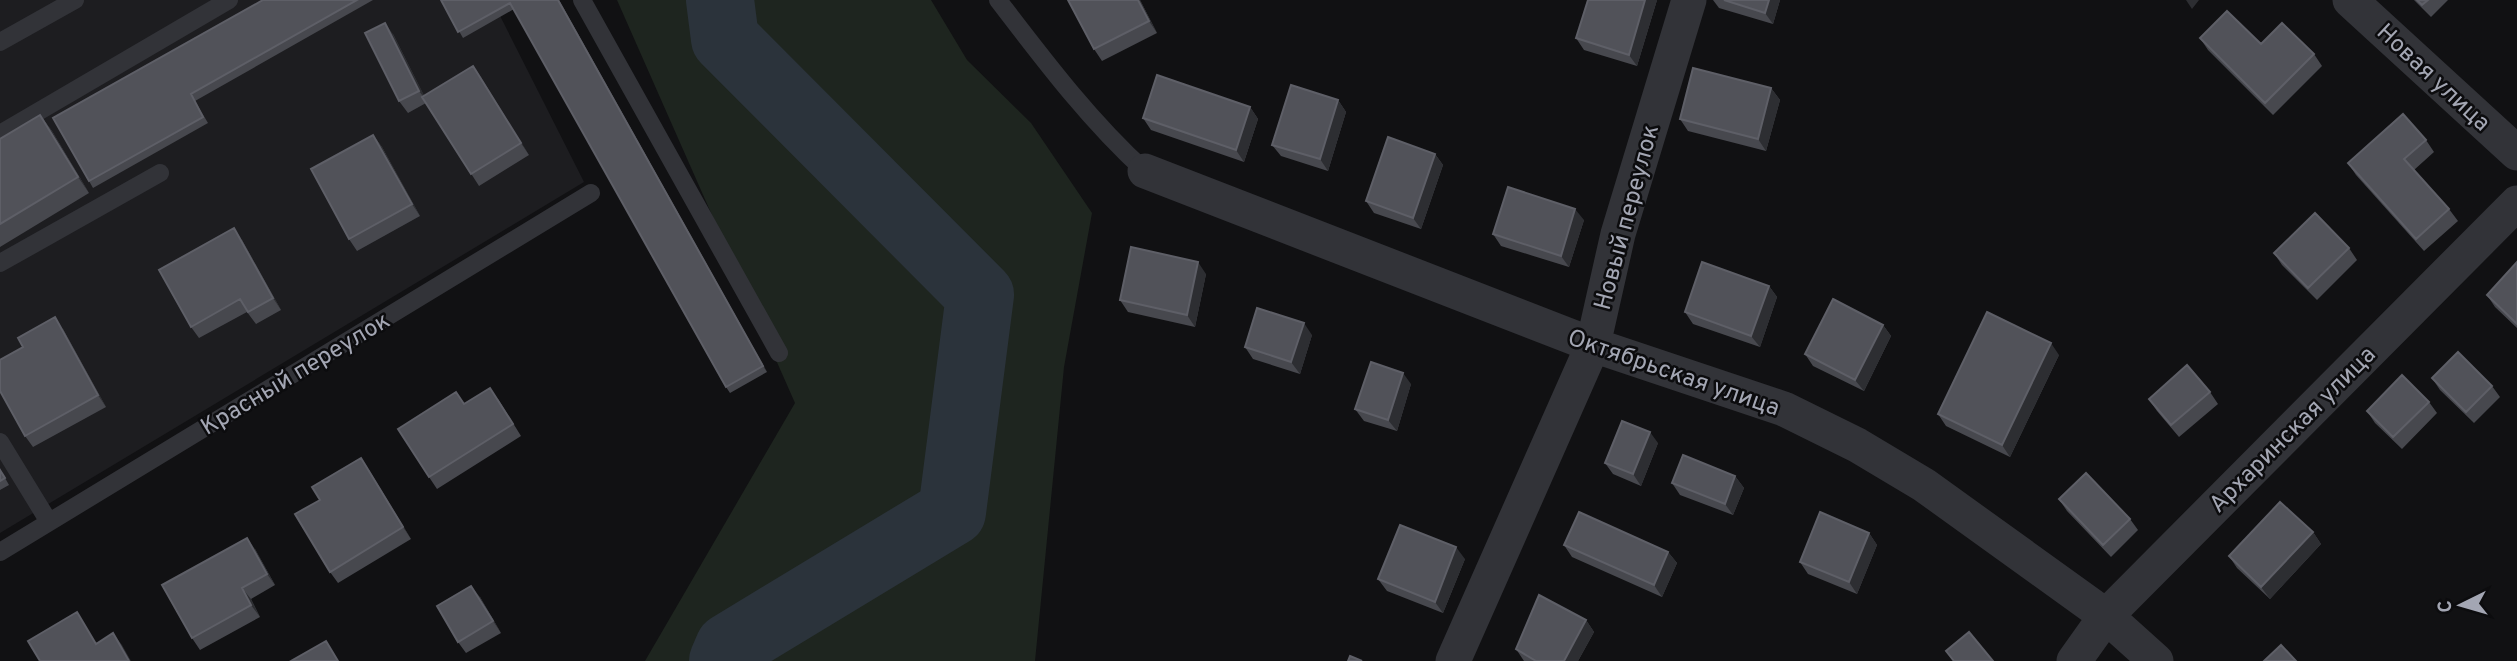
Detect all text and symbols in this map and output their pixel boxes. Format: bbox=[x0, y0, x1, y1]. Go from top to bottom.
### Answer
street label: Новая улица bbox=[2369, 18, 2496, 139]
street label: Новый переулок bbox=[1589, 122, 1667, 313]
street label: Красный переулок bbox=[196, 306, 396, 443]
street label: Октябрьская улица bbox=[1563, 324, 1783, 424]
street label: Архаринская улица bbox=[2204, 341, 2383, 520]
north arrow bbox=[2426, 570, 2496, 640]
text: С bbox=[2434, 599, 2459, 613]

